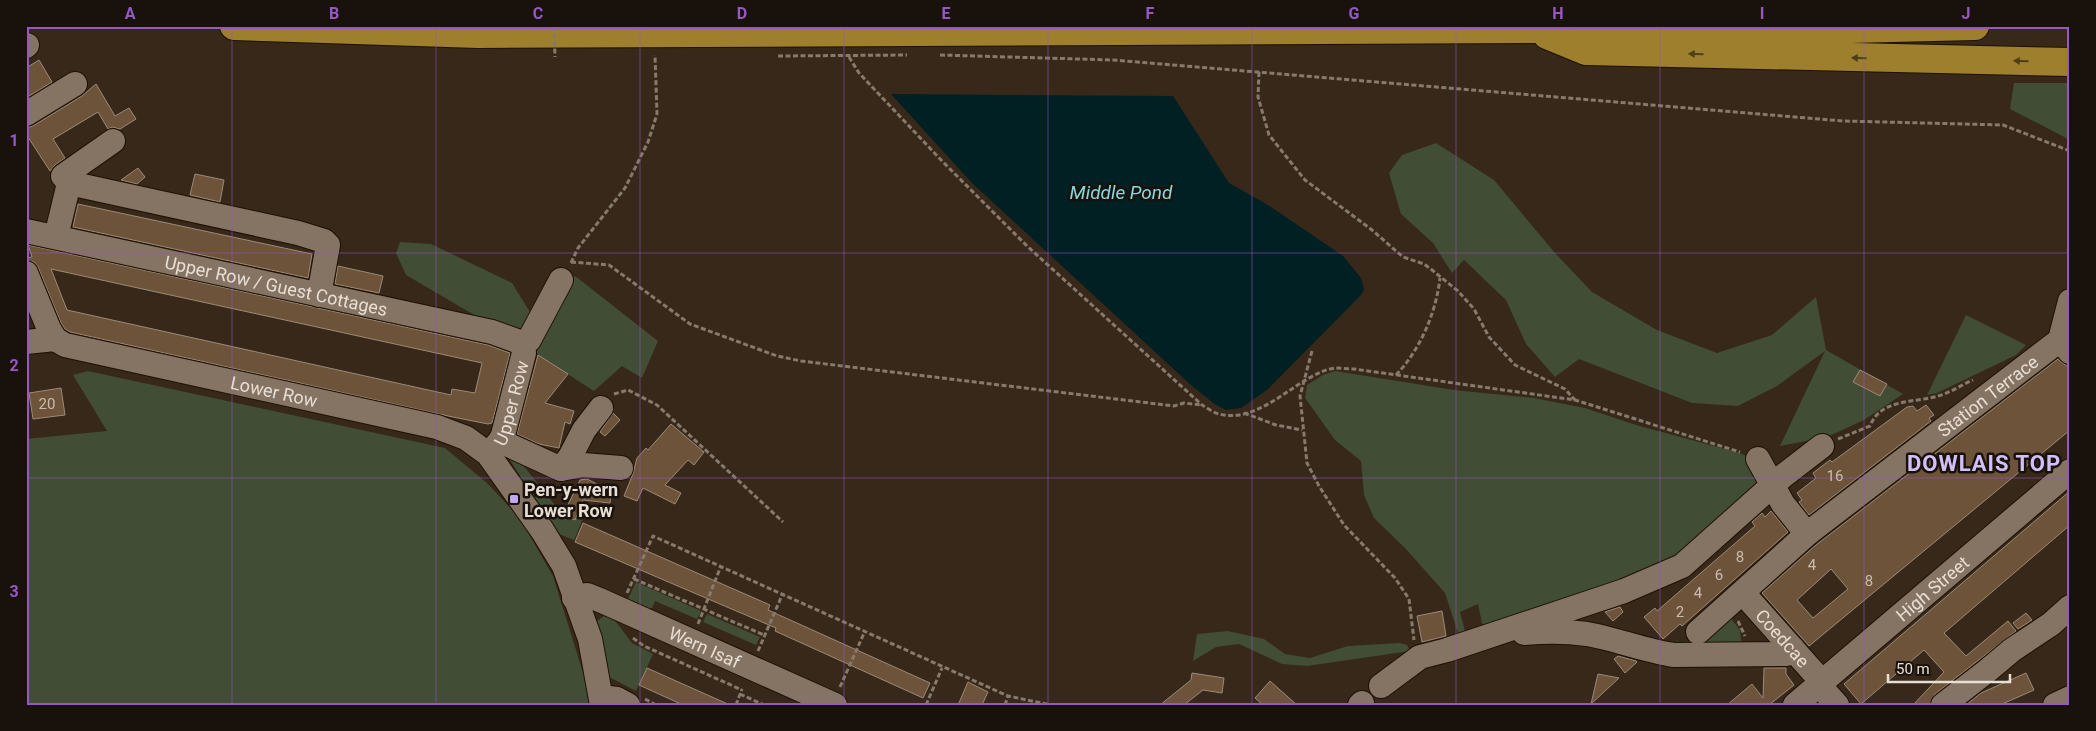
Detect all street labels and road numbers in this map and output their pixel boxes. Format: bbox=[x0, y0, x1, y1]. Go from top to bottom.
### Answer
street label: Upper Row / Guest Cottages bbox=[163, 251, 389, 320]
street label: Station Terrace bbox=[1933, 350, 2042, 441]
street label: Upper Row bbox=[489, 358, 532, 449]
street label: Lower Row bbox=[229, 371, 320, 411]
street label: High Street bbox=[1891, 551, 1973, 625]
street label: Coedcae bbox=[1752, 605, 1814, 671]
street label: Wern Isaf bbox=[666, 622, 744, 672]

